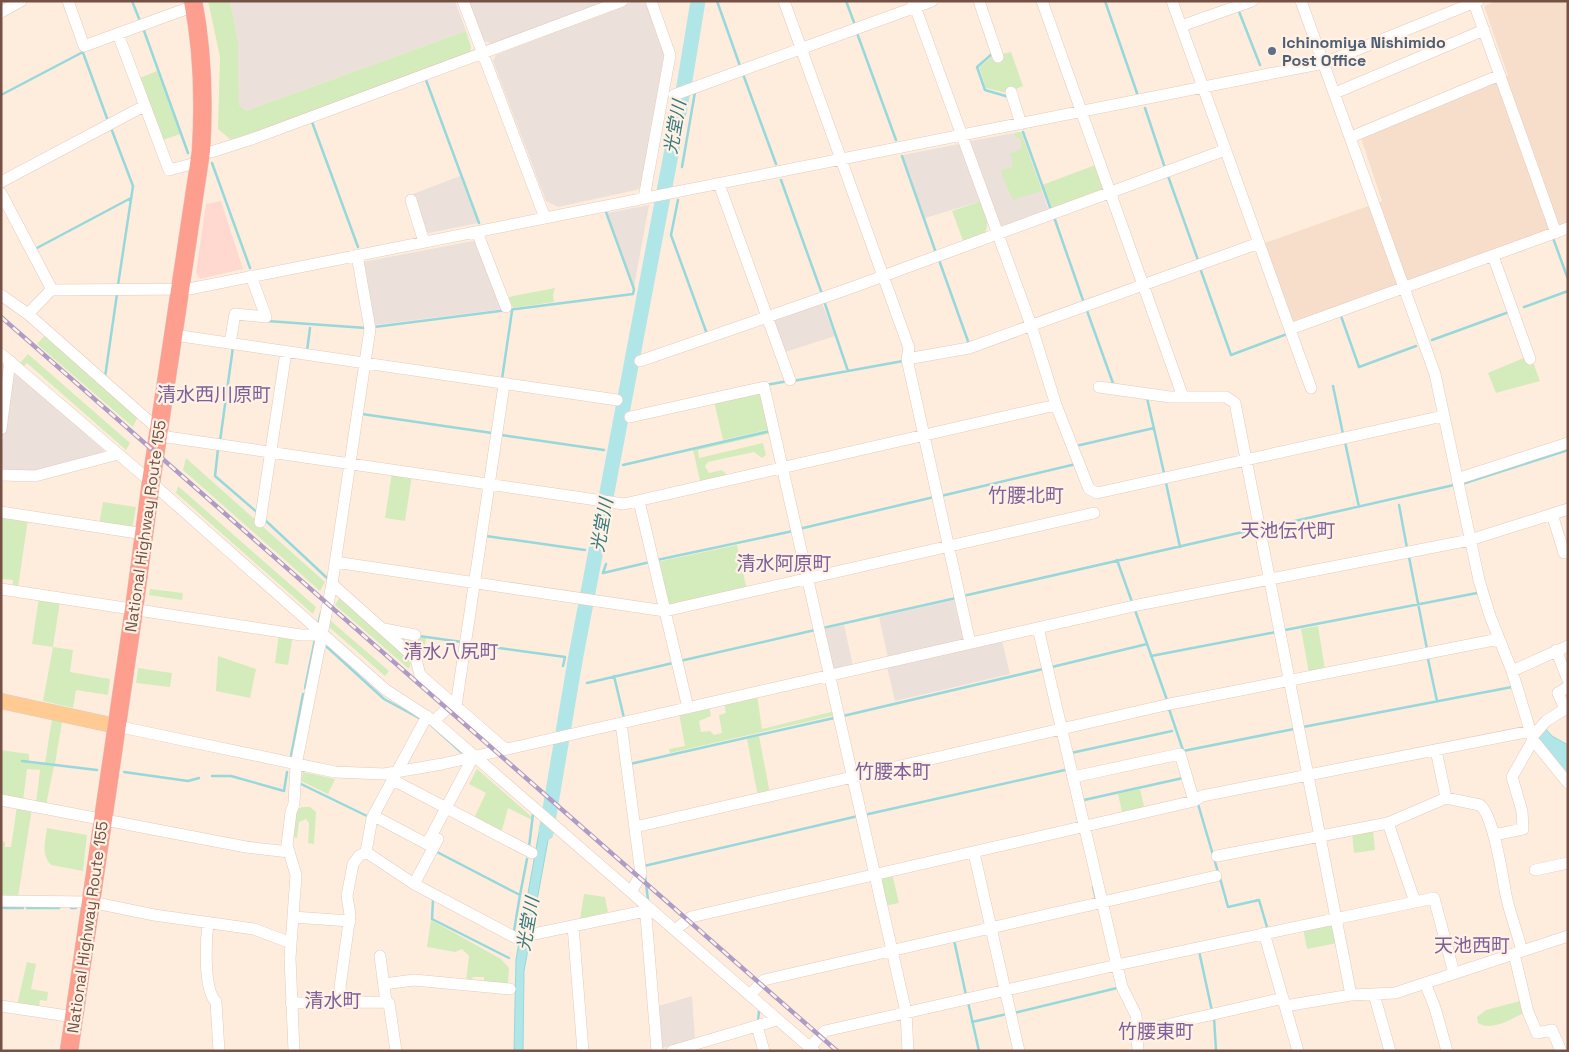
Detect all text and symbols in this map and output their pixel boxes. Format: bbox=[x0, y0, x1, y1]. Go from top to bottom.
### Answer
place label: Ichinomiya Nishimido Post Office bbox=[1282, 32, 1446, 71]
marker: Ichinomiya Nishimido Post Office bbox=[1266, 45, 1278, 57]
water label: 光堂川 bbox=[658, 96, 691, 155]
district label: 清水西川原町 bbox=[157, 382, 271, 407]
street label: National Highway Route 155 bbox=[120, 419, 171, 633]
district label: 竹腰北町 bbox=[988, 483, 1064, 508]
water label: 光堂川 bbox=[585, 494, 618, 553]
district label: 天池伝代町 bbox=[1240, 518, 1336, 543]
district label: 清水阿原町 bbox=[736, 551, 832, 576]
district label: 清水八尻町 bbox=[403, 639, 499, 664]
district label: 竹腰本町 bbox=[855, 759, 931, 784]
street label: National Highway Route 155 bbox=[62, 820, 113, 1034]
water label: 光堂川 bbox=[511, 893, 544, 952]
district label: 天池西町 bbox=[1434, 933, 1510, 958]
district label: 清水町 bbox=[304, 988, 362, 1013]
district label: 竹腰東町 bbox=[1118, 1019, 1194, 1044]

